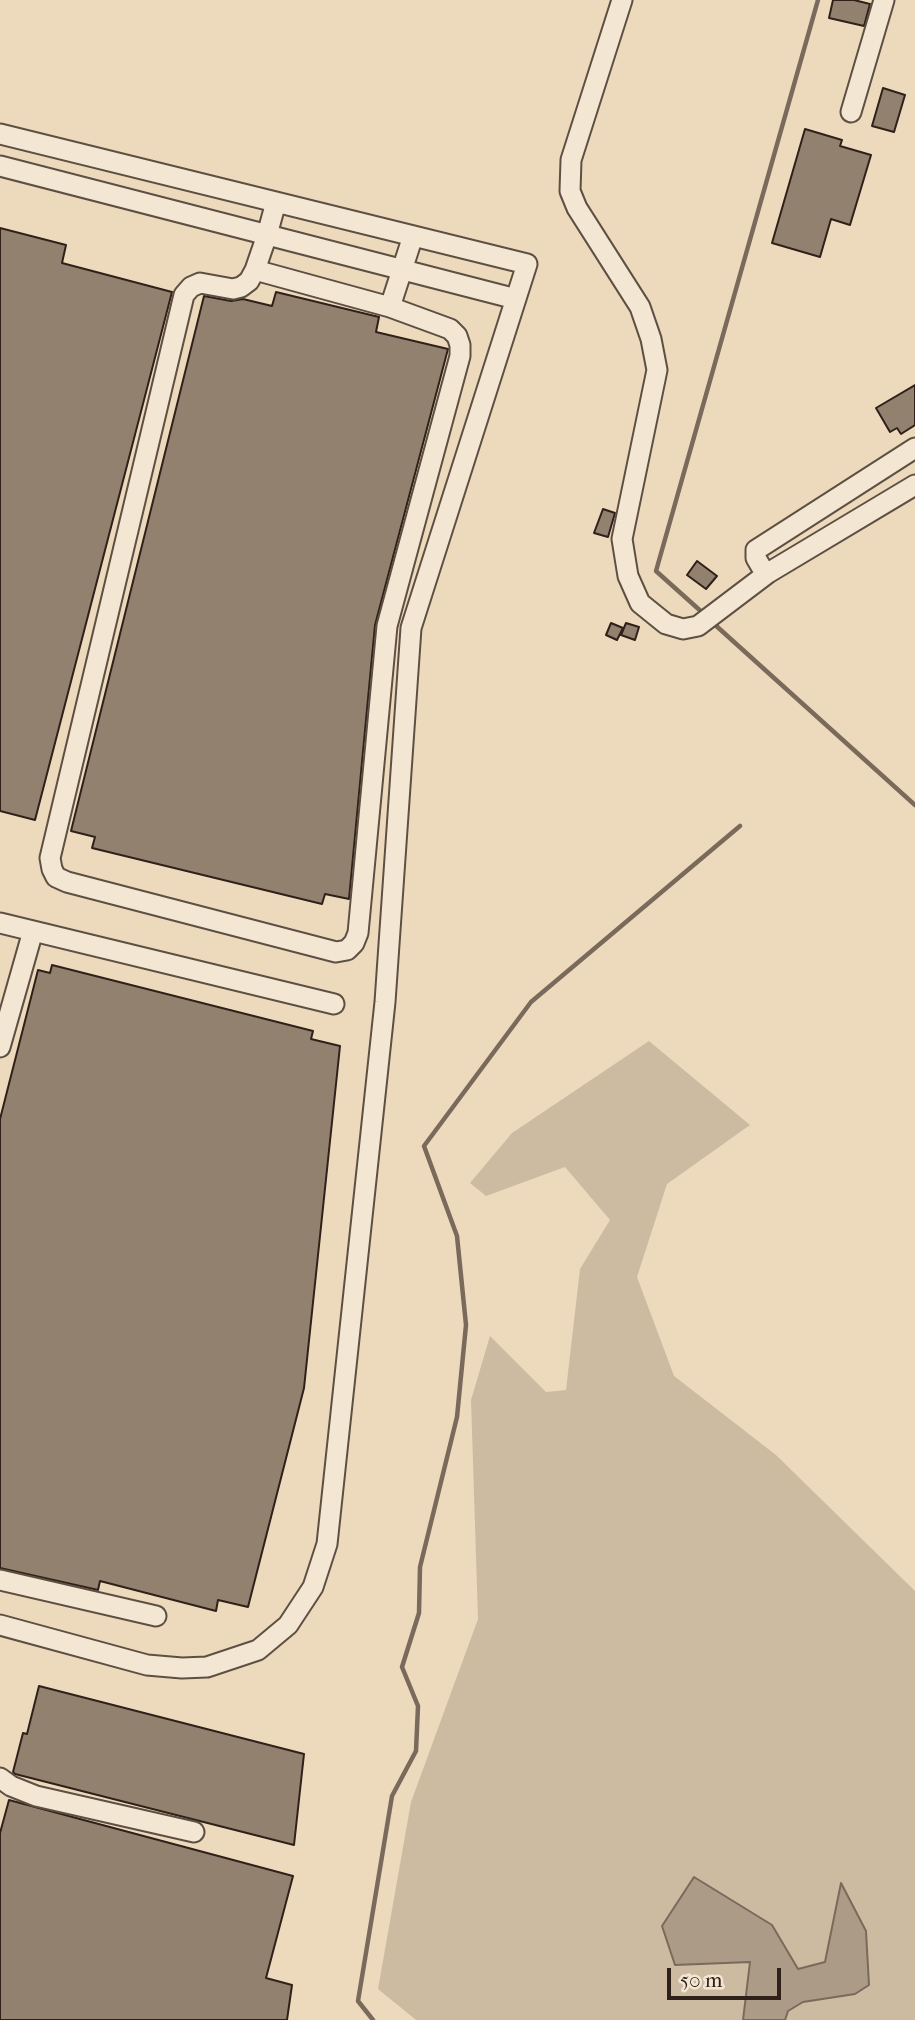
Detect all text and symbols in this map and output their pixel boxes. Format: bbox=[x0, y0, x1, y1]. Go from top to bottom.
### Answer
scale bar bbox=[670, 1954, 784, 1998]
text: 50 m bbox=[680, 1968, 723, 1992]

